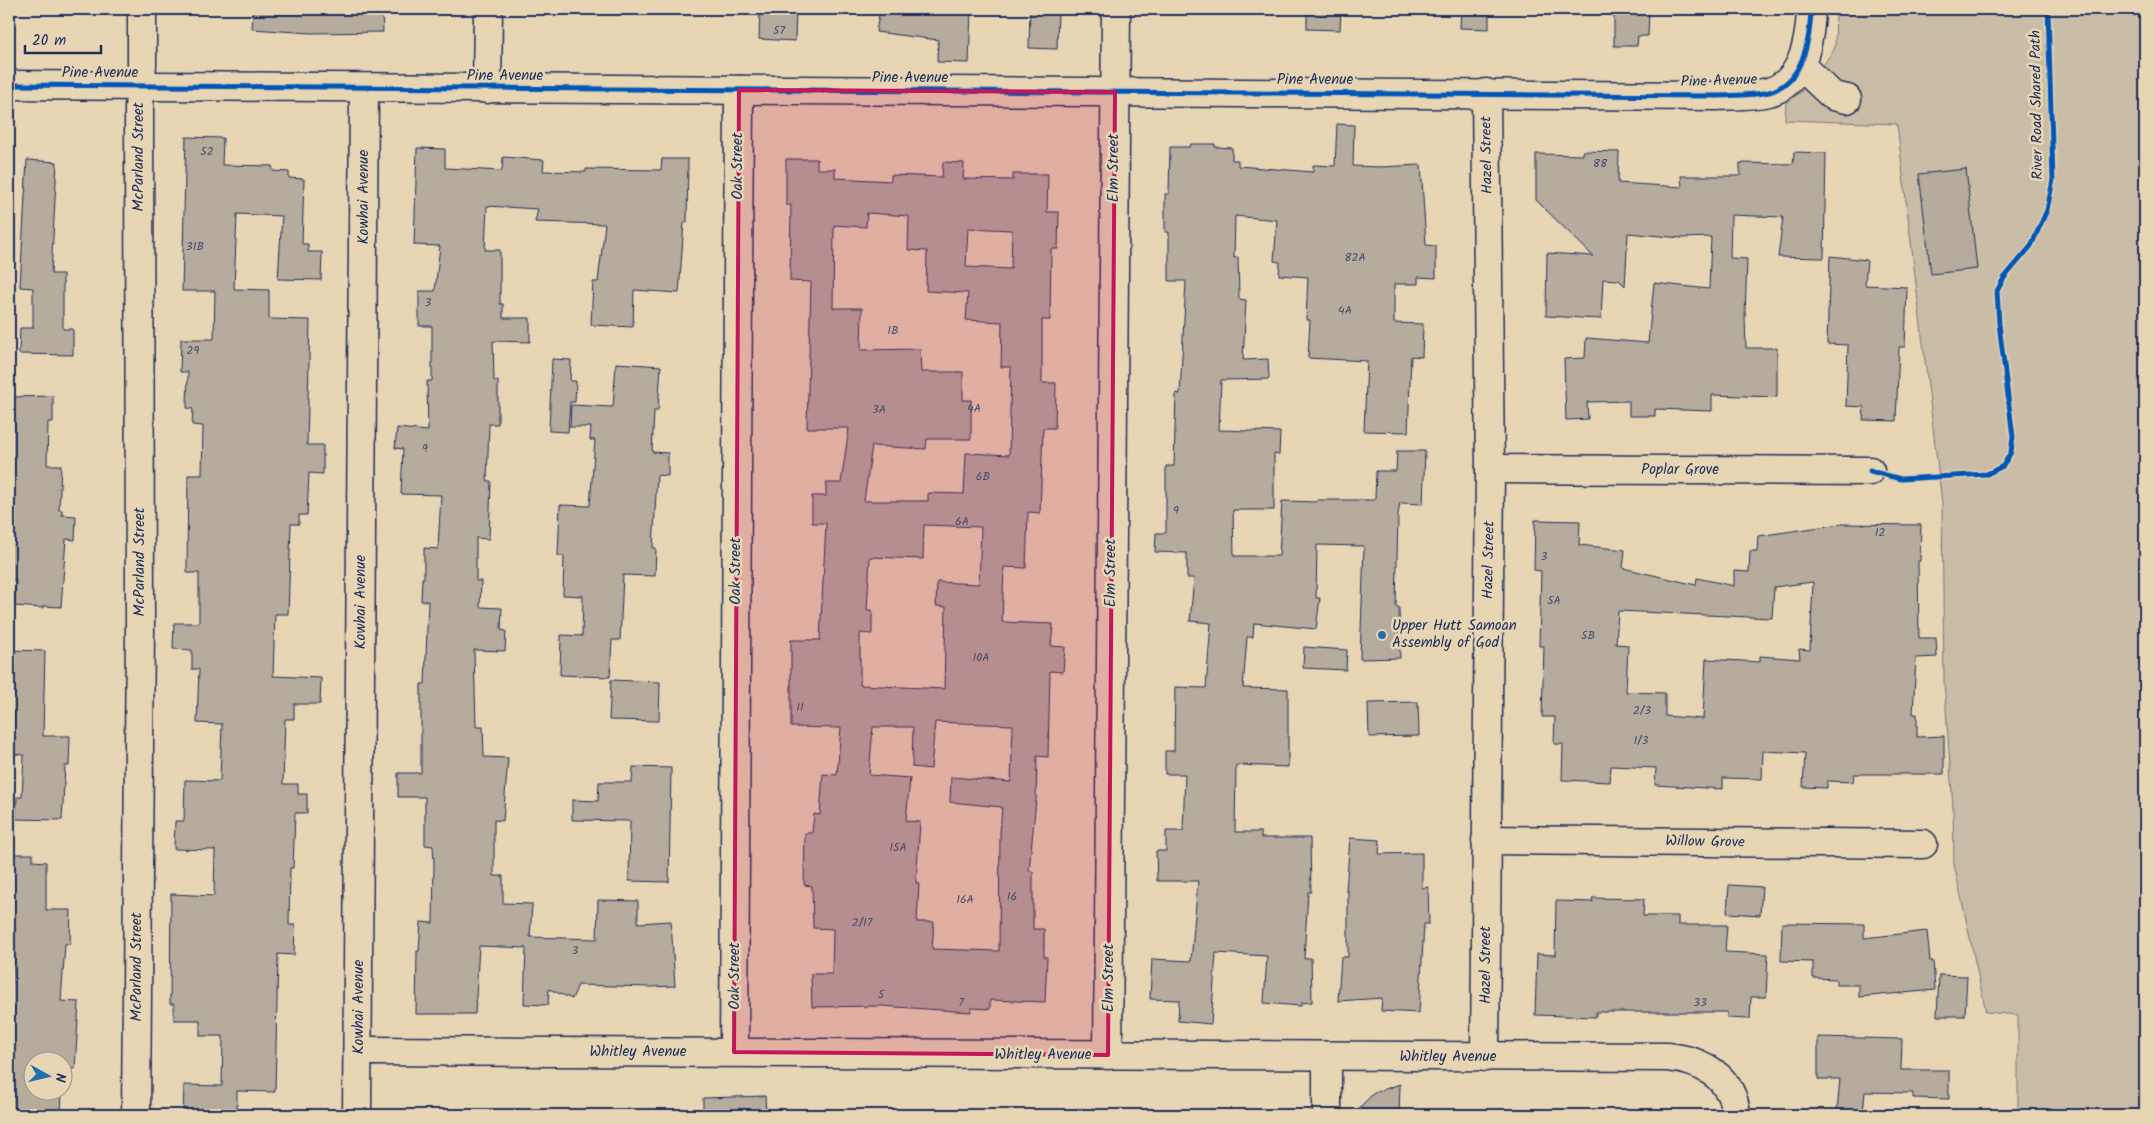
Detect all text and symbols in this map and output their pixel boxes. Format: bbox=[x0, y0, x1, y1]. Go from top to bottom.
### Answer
house number: 57 bbox=[773, 21, 785, 40]
scale bar bbox=[25, 22, 101, 54]
text: 20 m bbox=[32, 29, 66, 53]
street label: River Road Shared Path bbox=[2024, 30, 2050, 180]
street label: Pine Avenue bbox=[62, 61, 139, 85]
street label: Pine Avenue bbox=[467, 64, 544, 88]
street label: Pine Avenue bbox=[872, 66, 949, 90]
street label: Pine Avenue bbox=[1277, 68, 1354, 92]
street label: Pine Avenue bbox=[1680, 68, 1758, 94]
street label: McParland Street bbox=[127, 102, 151, 211]
street label: Hazel Street bbox=[1474, 116, 1500, 194]
street label: Oak Street bbox=[726, 132, 750, 200]
street label: Elm Street bbox=[1102, 134, 1126, 202]
house number: 52 bbox=[200, 142, 214, 161]
street label: Kowhai Avenue bbox=[352, 149, 376, 244]
house number: 88 bbox=[1593, 154, 1608, 173]
house number: 31B bbox=[186, 237, 204, 256]
house number: 82A bbox=[1344, 248, 1366, 267]
house number: 3 bbox=[425, 293, 432, 312]
house number: 4A bbox=[1338, 301, 1352, 320]
house number: 1B bbox=[887, 321, 899, 340]
house number: 29 bbox=[187, 341, 200, 360]
house number: 4A bbox=[967, 399, 981, 418]
house number: 3A bbox=[872, 400, 886, 419]
house number: 9 bbox=[422, 439, 428, 458]
street label: Poplar Grove bbox=[1641, 458, 1719, 482]
house number: 6B bbox=[976, 467, 990, 486]
house number: 9 bbox=[1173, 501, 1179, 520]
street label: McParland Street bbox=[128, 507, 152, 616]
house number: 6A bbox=[955, 512, 969, 531]
street label: Hazel Street bbox=[1476, 521, 1502, 599]
house number: 12 bbox=[1875, 523, 1885, 542]
street label: Oak Street bbox=[724, 537, 748, 605]
street label: Elm Street bbox=[1099, 539, 1123, 607]
house number: 3 bbox=[1541, 547, 1548, 566]
street label: Kowhai Avenue bbox=[349, 554, 373, 649]
house number: 5A bbox=[1547, 591, 1561, 610]
place label: Upper Hutt Samoan Assembly of God bbox=[1392, 614, 1517, 655]
house number: 5B bbox=[1581, 626, 1595, 645]
marker: Upper Hutt Samoan Assembly of God bbox=[1376, 629, 1388, 641]
house number: 10A bbox=[972, 648, 990, 667]
house number: 11 bbox=[796, 698, 804, 717]
house number: 2/3 bbox=[1633, 701, 1651, 720]
house number: 1/3 bbox=[1634, 731, 1649, 750]
street label: Willow Grove bbox=[1665, 829, 1745, 855]
house number: 15A bbox=[889, 838, 907, 857]
house number: 16 bbox=[1007, 887, 1017, 906]
house number: 16A bbox=[956, 890, 974, 909]
street label: McParland Street bbox=[125, 912, 149, 1021]
house number: 2/17 bbox=[852, 913, 873, 932]
street label: Hazel Street bbox=[1474, 926, 1498, 1004]
house number: 3 bbox=[572, 941, 579, 960]
street label: Oak Street bbox=[723, 942, 747, 1010]
street label: Elm Street bbox=[1097, 944, 1121, 1012]
street label: Kowhai Avenue bbox=[347, 959, 371, 1054]
house number: 5 bbox=[878, 985, 886, 1004]
house number: 7 bbox=[958, 993, 964, 1012]
house number: 33 bbox=[1693, 993, 1707, 1012]
street label: Whitley Avenue bbox=[590, 1040, 687, 1064]
street label: Whitley Avenue bbox=[995, 1043, 1092, 1067]
street label: Whitley Avenue bbox=[1400, 1045, 1497, 1069]
north arrow bbox=[22, 1052, 72, 1102]
text: N bbox=[48, 1072, 71, 1084]

